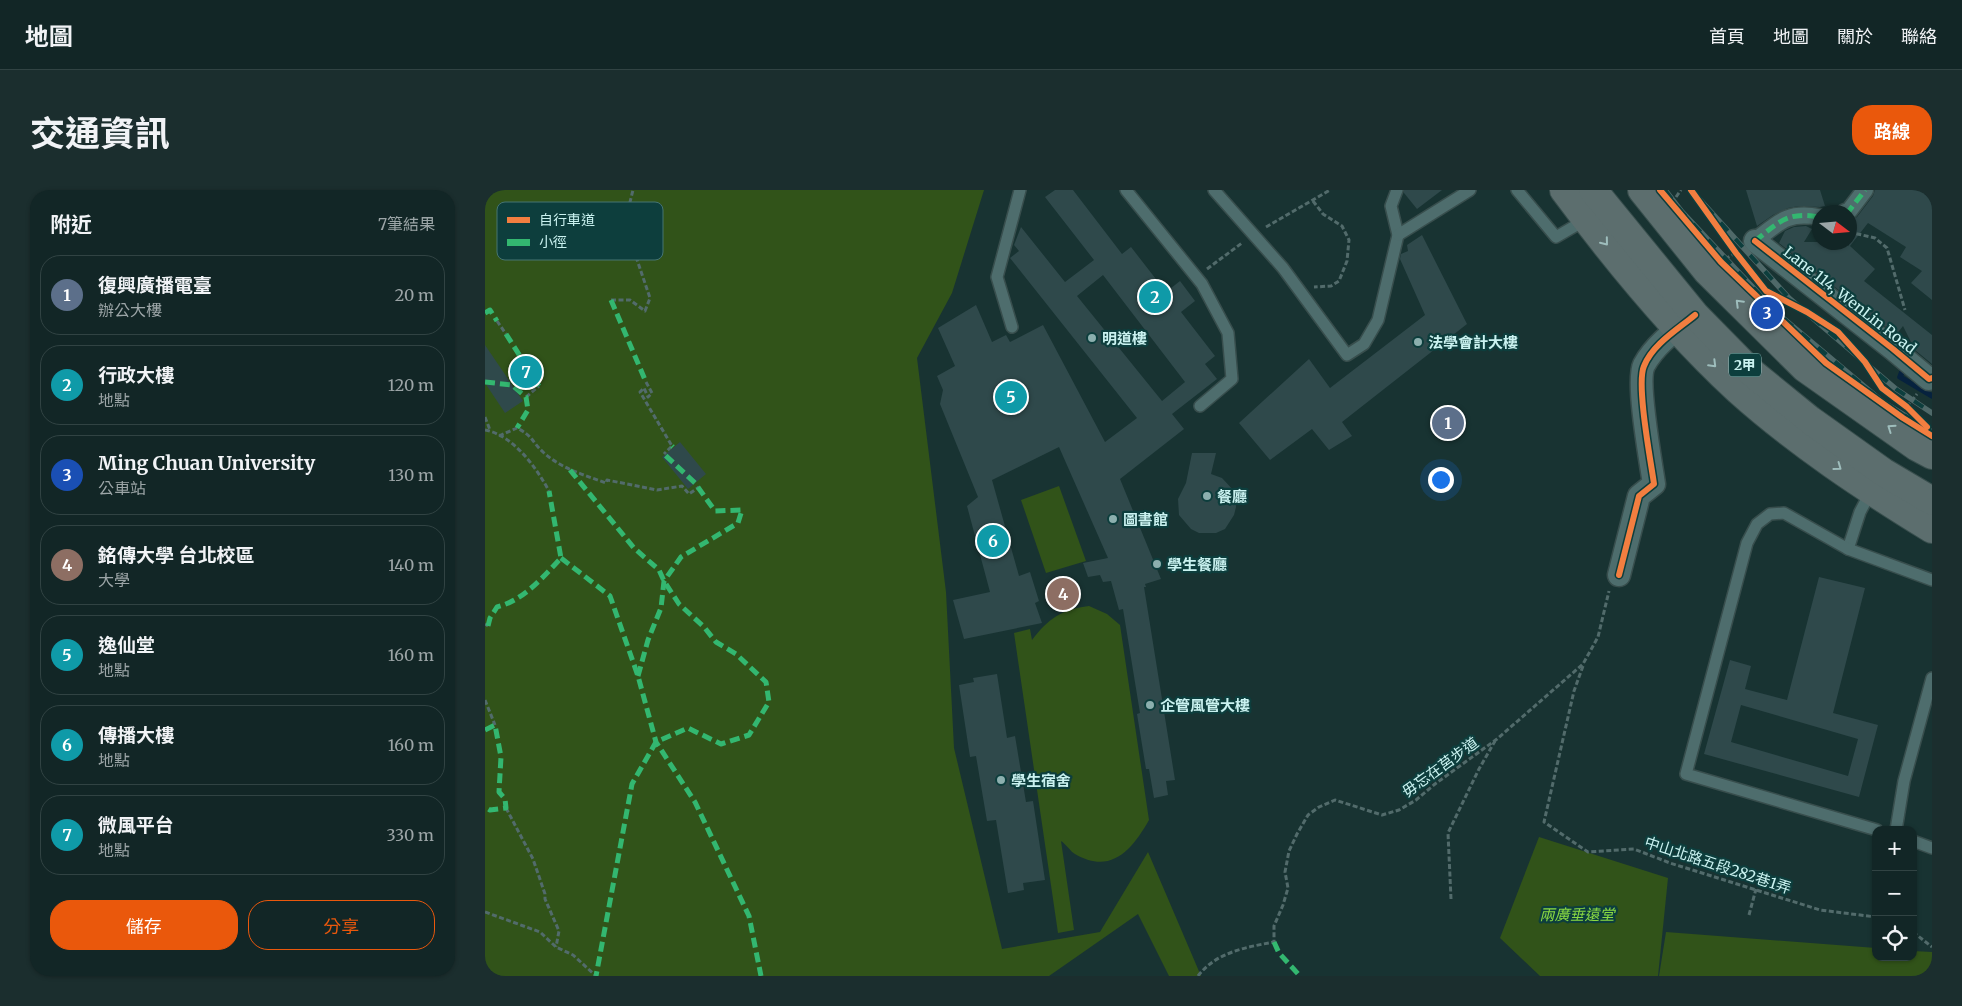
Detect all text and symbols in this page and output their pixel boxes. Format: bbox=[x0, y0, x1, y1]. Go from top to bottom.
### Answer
text: 地圖 bbox=[25, 21, 73, 52]
text: 首頁 bbox=[1709, 25, 1745, 48]
text: 地圖 bbox=[1773, 25, 1809, 48]
text: 關於 bbox=[1837, 25, 1873, 48]
text: 聯絡 bbox=[1901, 25, 1937, 48]
button: 路線 bbox=[1852, 105, 1932, 155]
text: 交通資訊 bbox=[30, 112, 170, 156]
legend bbox=[497, 202, 663, 260]
north arrow bbox=[1812, 205, 1857, 250]
text: 附近 bbox=[50, 211, 92, 238]
text: 自行車道 bbox=[539, 211, 595, 229]
text: 7筆結果 bbox=[378, 214, 435, 234]
text: 小徑 bbox=[539, 233, 567, 251]
one-way arrow bbox=[1600, 236, 1608, 245]
street label: Lane 114, WenLin Road bbox=[1780, 242, 1920, 358]
text: 復興廣播電臺 bbox=[98, 273, 212, 297]
pin: 2 bbox=[1139, 278, 1171, 316]
text: 1 bbox=[63, 285, 71, 305]
text: 20 m bbox=[395, 285, 434, 305]
pin: 3 bbox=[1751, 294, 1783, 332]
text: 辦公大樓 bbox=[98, 300, 162, 320]
one-way arrow bbox=[1736, 300, 1745, 309]
place label: 明道樓 bbox=[1102, 329, 1147, 348]
marker: 明道樓 bbox=[1086, 332, 1098, 344]
place label: 法學會計大樓 bbox=[1428, 333, 1518, 352]
marker: 法學會計大樓 bbox=[1412, 336, 1424, 348]
pin: 7 bbox=[510, 353, 542, 391]
road number: 2甲 bbox=[1729, 354, 1761, 376]
one-way arrow bbox=[1707, 358, 1716, 367]
text: 行政大樓 bbox=[98, 363, 174, 387]
text: 2 bbox=[62, 375, 72, 395]
text: 120 m bbox=[388, 375, 434, 395]
pin: 5 bbox=[995, 378, 1027, 416]
text: 地點 bbox=[98, 390, 130, 410]
pin: 1 bbox=[1432, 404, 1464, 442]
one-way arrow bbox=[1888, 426, 1897, 434]
text: Ming Chuan University bbox=[98, 451, 315, 475]
one-way arrow bbox=[1832, 461, 1842, 470]
text: 3 bbox=[62, 465, 72, 485]
text: 130 m bbox=[388, 465, 434, 485]
your location bbox=[1428, 467, 1454, 493]
text: 公車站 bbox=[98, 478, 146, 498]
place label: 餐廳 bbox=[1217, 487, 1247, 506]
marker: 餐廳 bbox=[1201, 490, 1213, 502]
place label: 圖書館 bbox=[1123, 510, 1168, 529]
marker: 圖書館 bbox=[1107, 513, 1119, 525]
pin: 6 bbox=[977, 522, 1009, 560]
text: 銘傳大學 台北校區 bbox=[98, 543, 255, 567]
text: 4 bbox=[62, 555, 72, 575]
text: 140 m bbox=[388, 555, 434, 575]
place label: 學生餐廳 bbox=[1167, 555, 1227, 574]
marker: 學生餐廳 bbox=[1151, 558, 1163, 570]
text: 大學 bbox=[98, 570, 130, 590]
pin: 4 bbox=[1047, 575, 1079, 613]
text: 逸仙堂 bbox=[98, 633, 155, 657]
text: 5 bbox=[62, 645, 72, 665]
text: 160 m bbox=[388, 645, 434, 665]
text: 地點 bbox=[98, 660, 130, 680]
place label: 企管風管大樓 bbox=[1160, 696, 1250, 715]
marker: 企管風管大樓 bbox=[1144, 699, 1156, 711]
text: 傳播大樓 bbox=[98, 723, 174, 747]
street label: 毋忘在莒步道 bbox=[1398, 733, 1482, 801]
text: 6 bbox=[62, 735, 72, 755]
text: 160 m bbox=[388, 735, 434, 755]
text: 地點 bbox=[98, 750, 130, 770]
place label: 學生宿舍 bbox=[1011, 771, 1071, 790]
marker: 學生宿舍 bbox=[995, 774, 1007, 786]
text: 微風平台 bbox=[98, 813, 174, 837]
text: 7 bbox=[62, 825, 72, 845]
text: 330 m bbox=[387, 825, 434, 845]
map controls bbox=[1872, 826, 1917, 961]
button: + bbox=[1872, 826, 1917, 871]
street label: 中山北路五段282巷1弄 bbox=[1642, 832, 1794, 898]
text: 地點 bbox=[98, 840, 130, 860]
button: − bbox=[1872, 871, 1917, 916]
button: 儲存 bbox=[50, 900, 238, 950]
button: 分享 bbox=[248, 900, 435, 950]
park label: 兩廣垂遠堂 bbox=[1539, 905, 1616, 924]
button: locate bbox=[1872, 916, 1917, 961]

